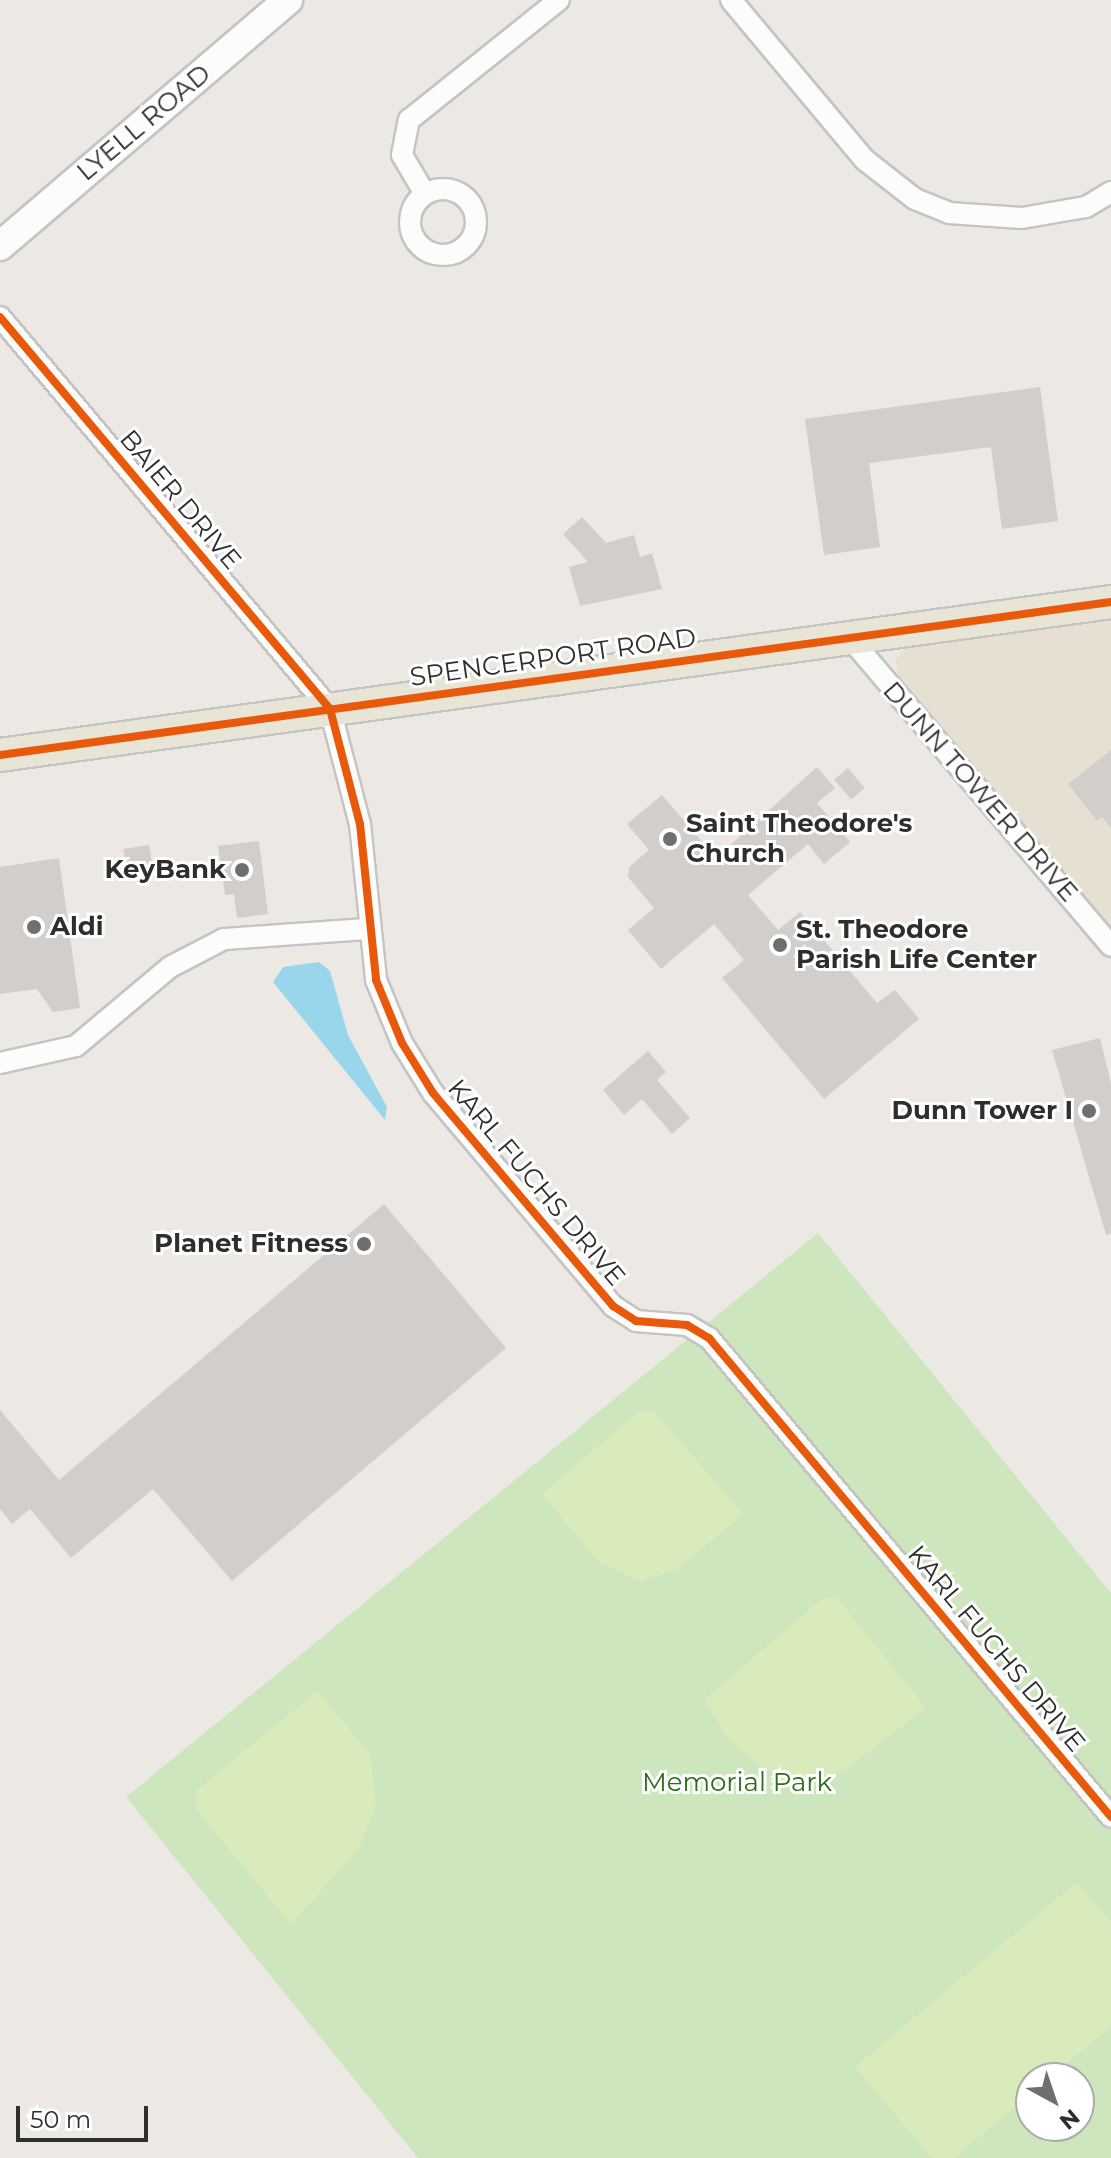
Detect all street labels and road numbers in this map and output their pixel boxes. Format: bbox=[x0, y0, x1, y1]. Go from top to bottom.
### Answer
street label: LYELL ROAD bbox=[71, 58, 217, 188]
street label: BAIER DRIVE bbox=[113, 424, 247, 576]
street label: SPENCERPORT ROAD bbox=[408, 622, 698, 694]
street label: DUNN TOWER DRIVE bbox=[876, 676, 1084, 908]
street label: KARL FUCHS DRIVE bbox=[441, 1074, 631, 1292]
street label: KARL FUCHS DRIVE bbox=[901, 1540, 1091, 1758]

